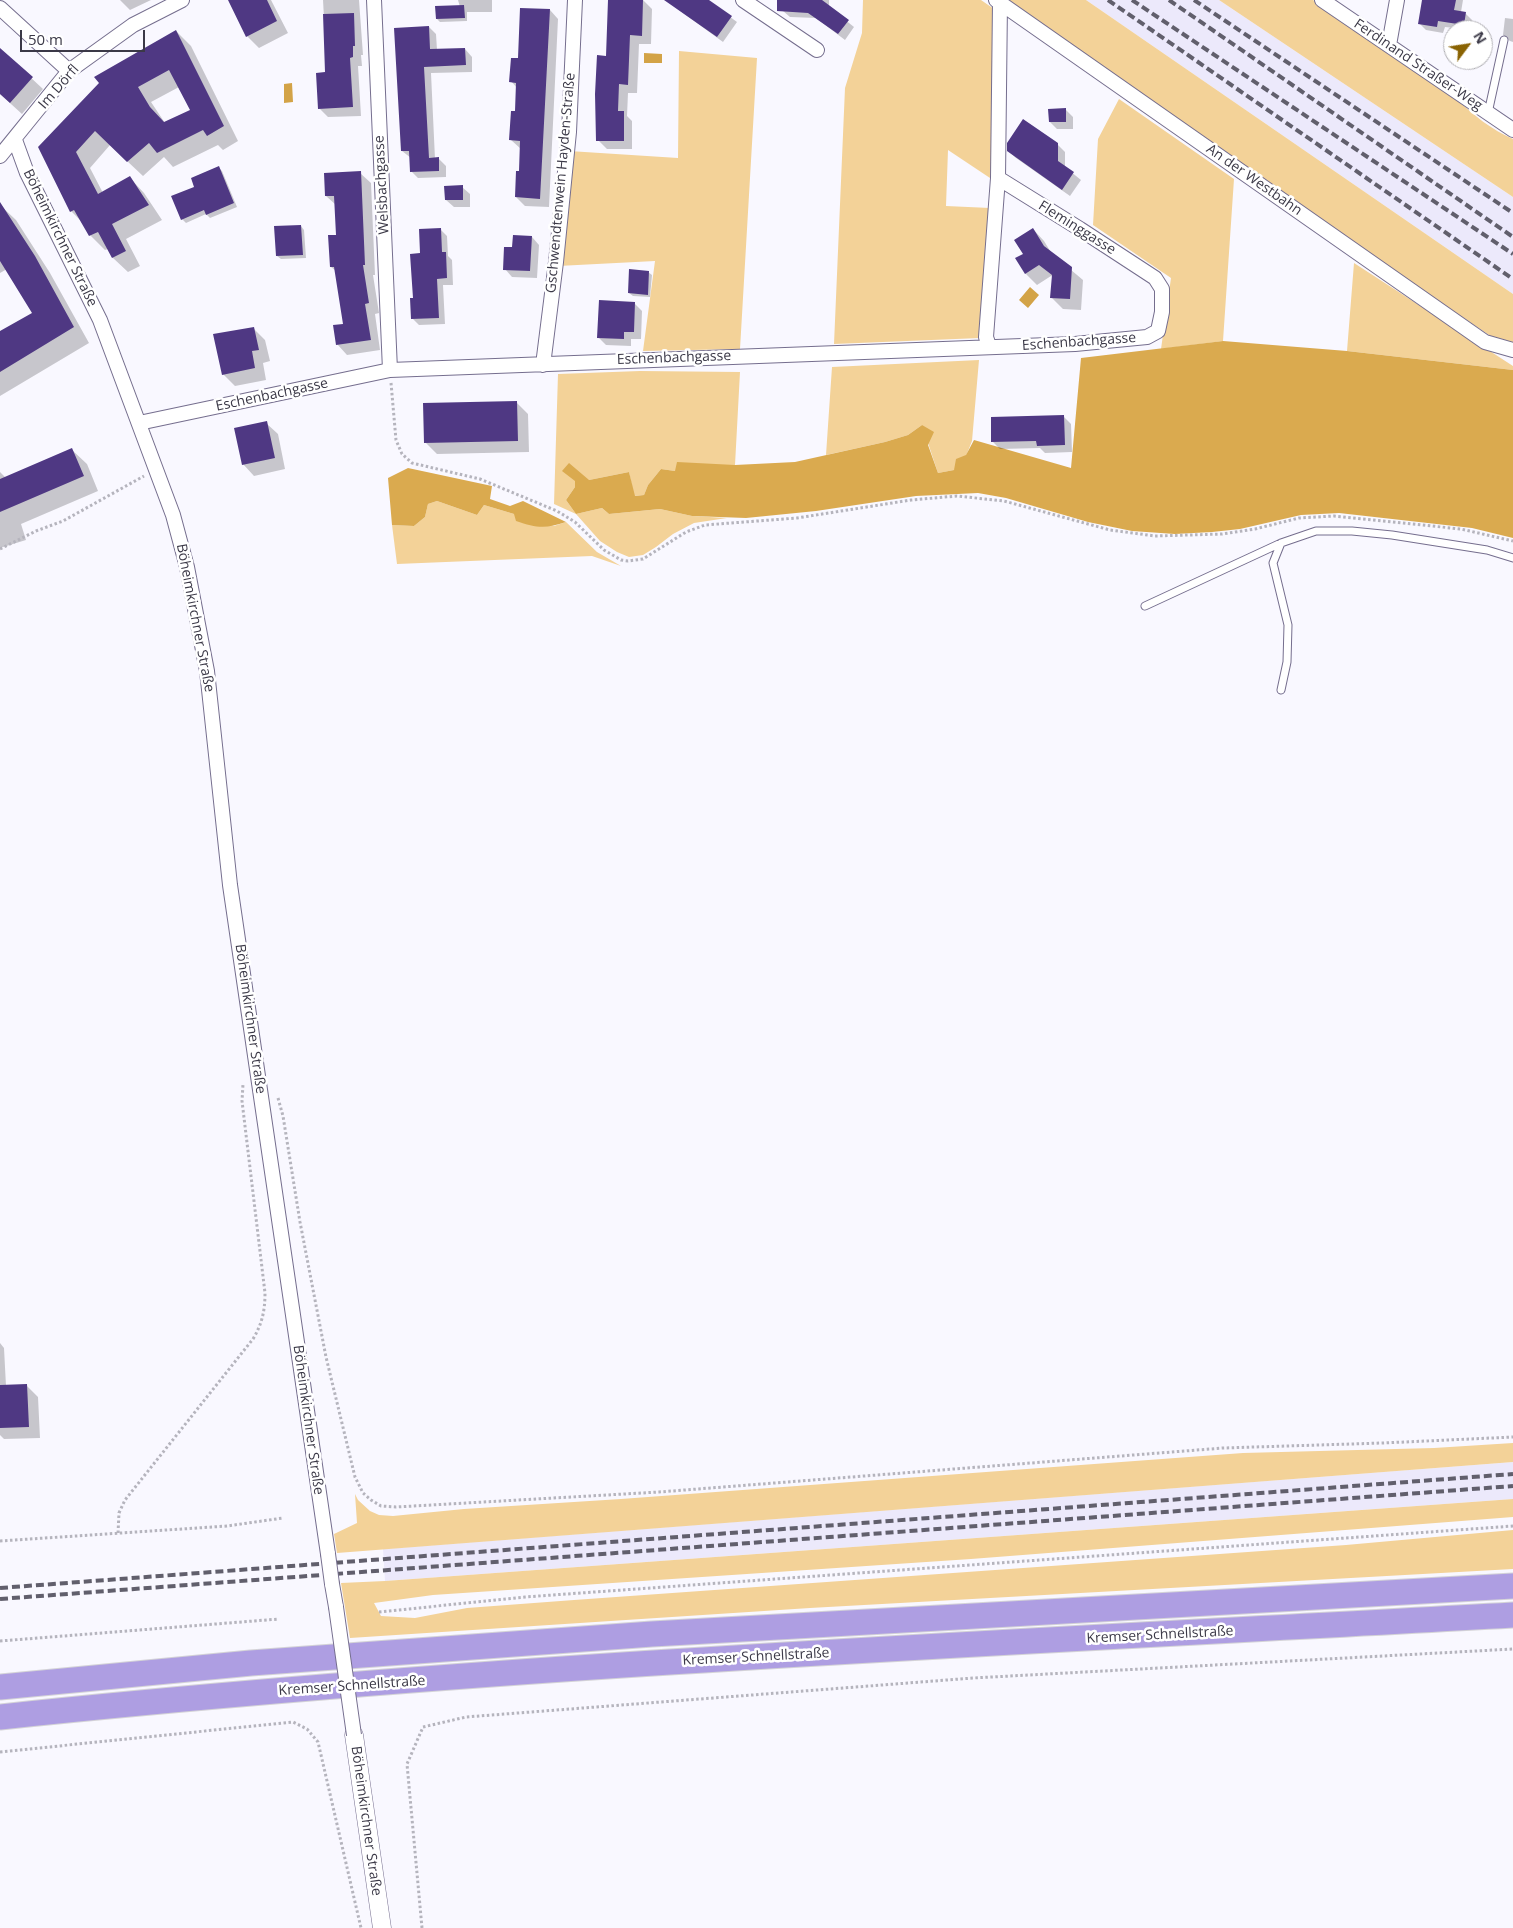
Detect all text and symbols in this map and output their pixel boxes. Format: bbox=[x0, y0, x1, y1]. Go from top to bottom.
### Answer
street label: Ferdinand Straßer-Weg bbox=[1351, 16, 1485, 114]
scale bar bbox=[22, 20, 148, 52]
north arrow bbox=[1443, 20, 1493, 70]
text: N bbox=[1469, 28, 1492, 47]
text: 50 m bbox=[28, 29, 63, 49]
street label: Im Dörfl bbox=[35, 61, 83, 113]
street label: Gschwendtenwein Hayden-Straße bbox=[543, 72, 579, 294]
street label: Welsbachgasse bbox=[371, 135, 393, 235]
street label: An der Westbahn bbox=[1203, 141, 1305, 219]
street label: Böheimkirchner Straße bbox=[19, 167, 101, 309]
street label: Fleminggasse bbox=[1035, 198, 1119, 258]
street label: Eschenbachgasse bbox=[1021, 330, 1137, 354]
street label: Eschenbachgasse bbox=[617, 348, 731, 368]
street label: Eschenbachgasse bbox=[214, 375, 330, 415]
street label: Böheimkirchner Straße bbox=[172, 542, 218, 694]
street label: Böheimkirchner Straße bbox=[231, 943, 269, 1095]
street label: Böheimkirchner Straße bbox=[289, 1344, 327, 1496]
street label: Kremser Schnellstraße bbox=[1086, 1623, 1234, 1647]
street label: Kremser Schnellstraße bbox=[682, 1645, 830, 1669]
street label: Kremser Schnellstraße bbox=[278, 1672, 426, 1700]
street label: Böheimkirchner Straße bbox=[347, 1745, 385, 1897]

